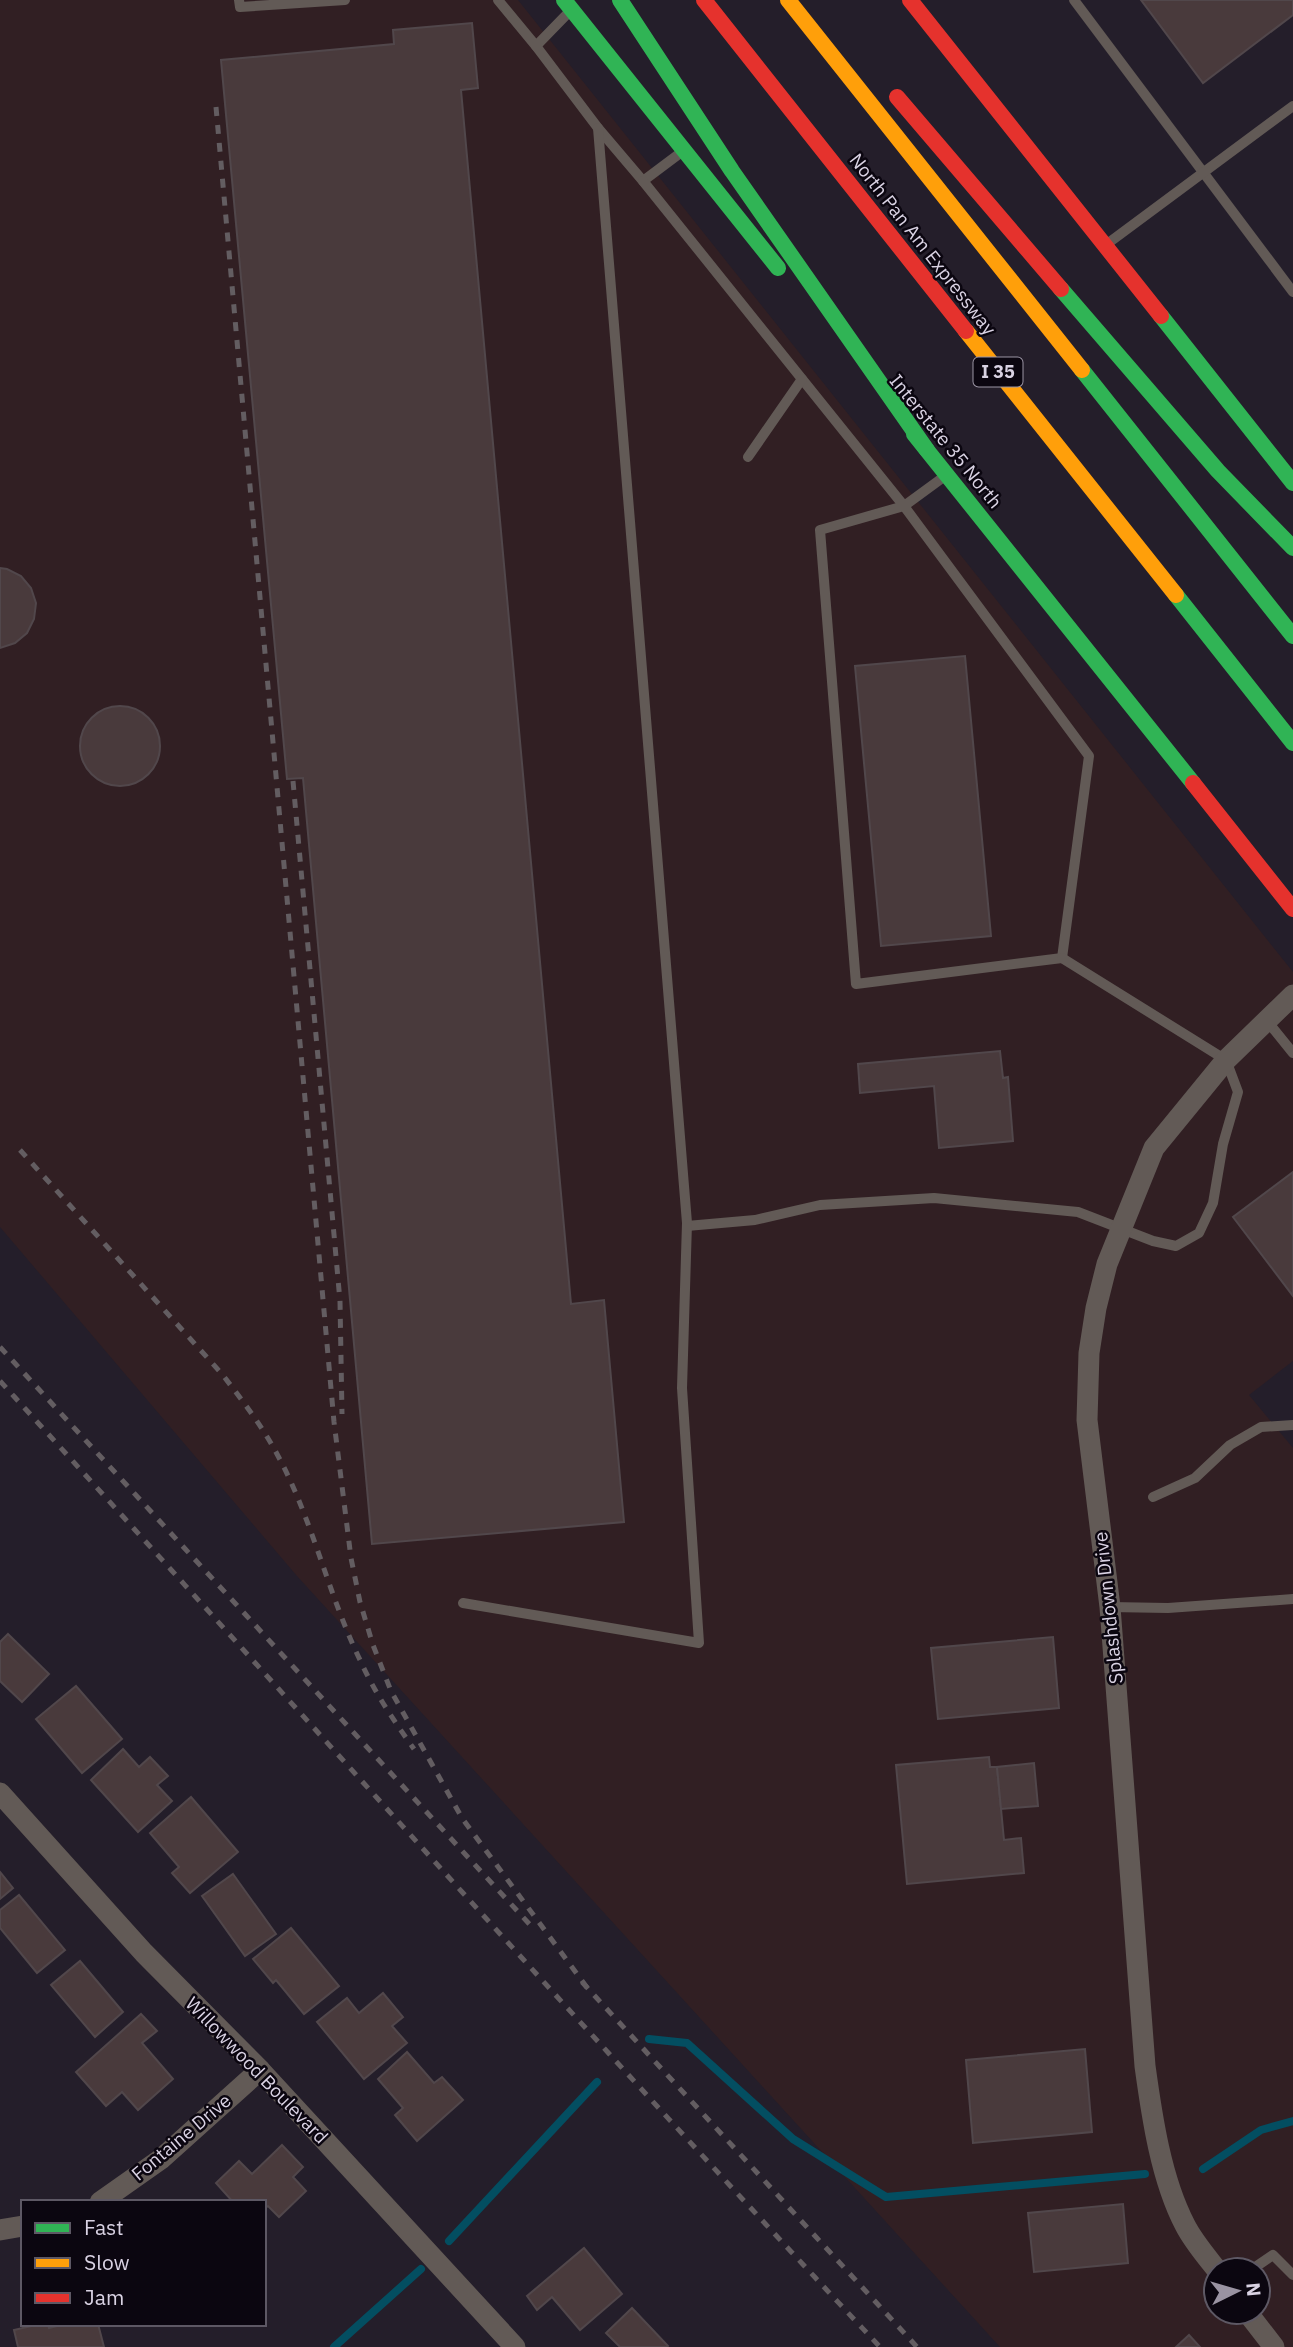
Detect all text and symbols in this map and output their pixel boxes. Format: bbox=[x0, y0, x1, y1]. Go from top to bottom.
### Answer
street label: North Pan Am Expressway bbox=[845, 148, 1002, 340]
road number: I 35 bbox=[974, 358, 1023, 386]
street label: Interstate 35 North bbox=[885, 369, 1007, 513]
street label: Splashdown Drive bbox=[1088, 1531, 1128, 1685]
street label: Willowwood Boulevard bbox=[181, 1992, 333, 2148]
street label: Fontaine Drive bbox=[126, 2088, 236, 2186]
legend bbox=[21, 2200, 266, 2326]
text: Fast bbox=[84, 2213, 124, 2241]
text: Slow bbox=[84, 2248, 130, 2276]
north arrow bbox=[1202, 2256, 1272, 2326]
text: N bbox=[1241, 2282, 1266, 2297]
text: Jam bbox=[84, 2283, 124, 2311]

